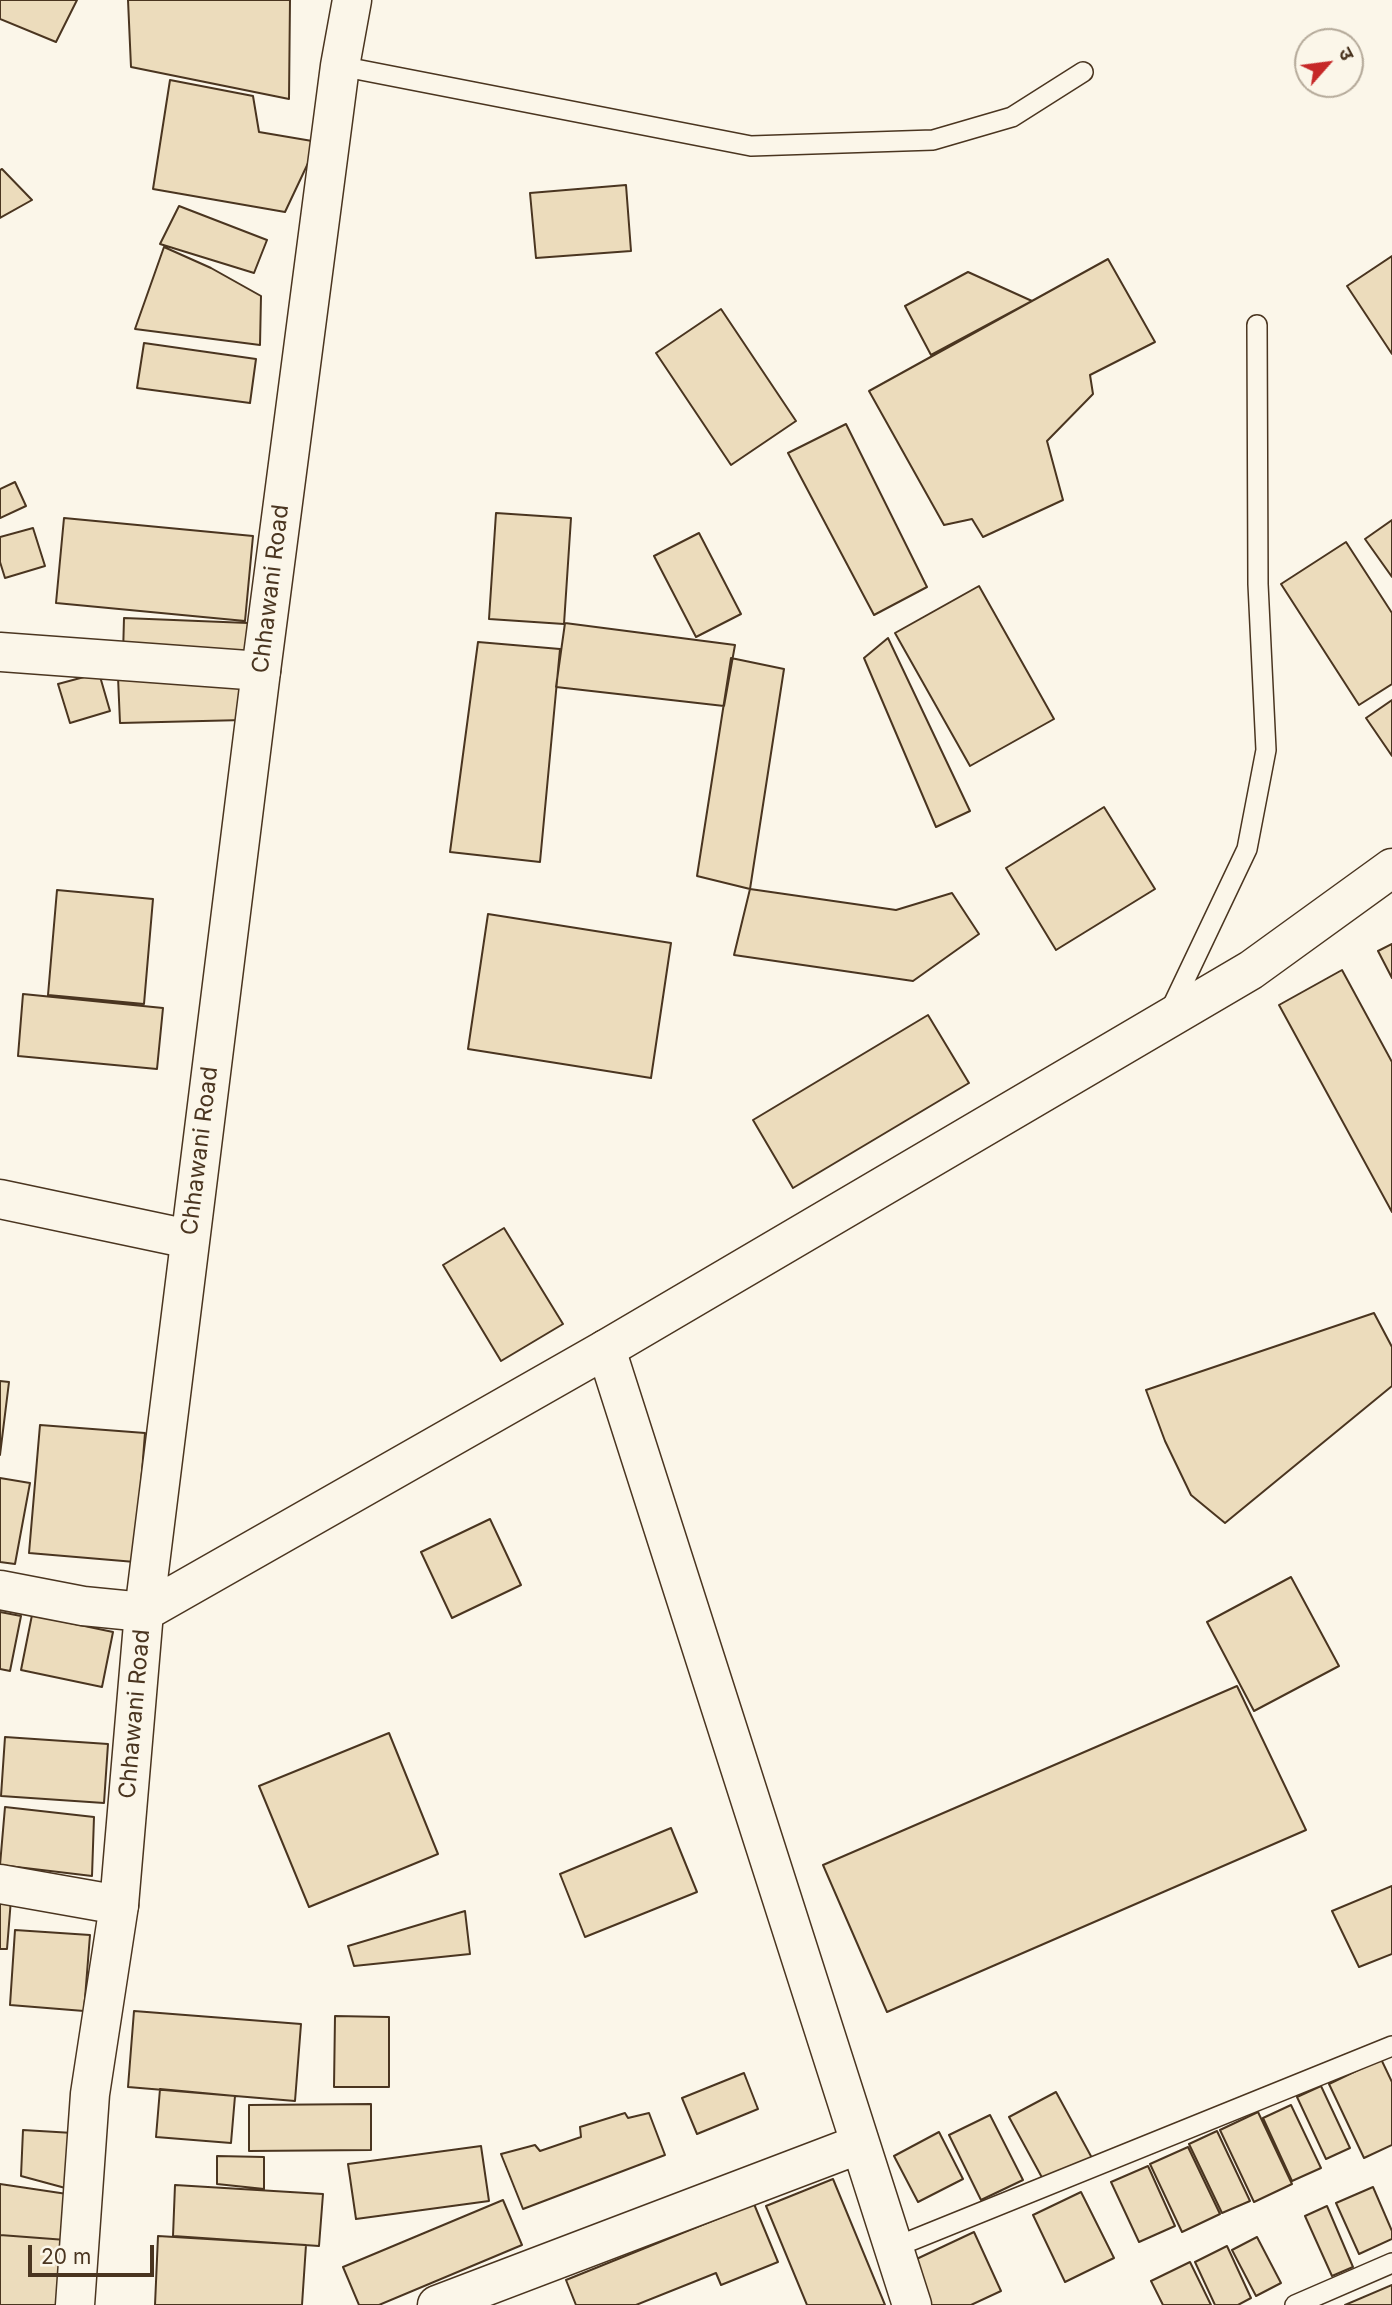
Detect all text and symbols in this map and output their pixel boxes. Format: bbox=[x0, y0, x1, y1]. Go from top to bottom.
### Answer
north arrow bbox=[1294, 28, 1364, 98]
text: उ bbox=[1333, 44, 1359, 64]
street label: Chhawani Road bbox=[247, 503, 295, 675]
street label: Chhawani Road bbox=[176, 1065, 224, 1237]
street label: Chhawani Road bbox=[114, 1628, 156, 1800]
scale bar bbox=[32, 2232, 158, 2276]
text: 20 m bbox=[41, 2244, 91, 2269]

